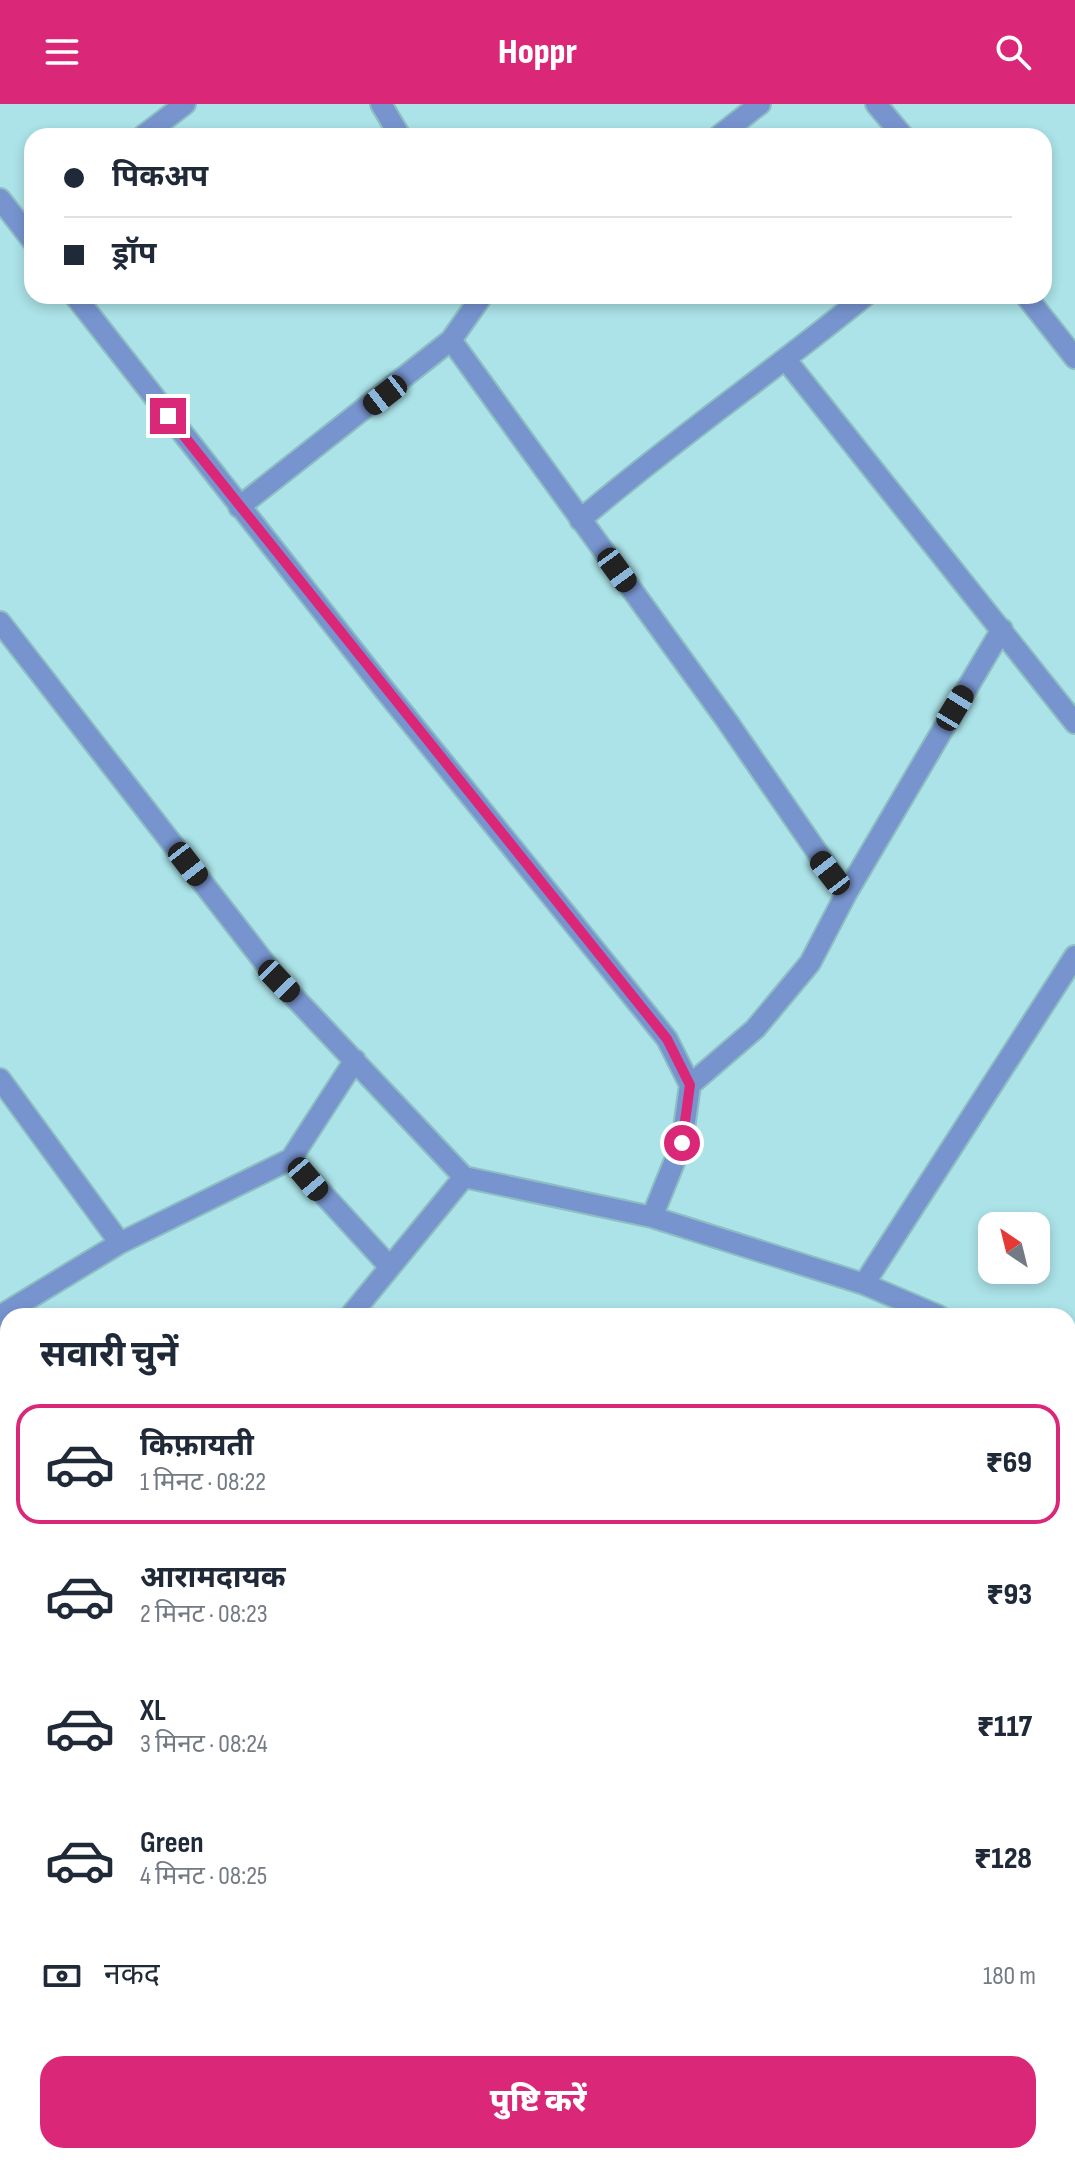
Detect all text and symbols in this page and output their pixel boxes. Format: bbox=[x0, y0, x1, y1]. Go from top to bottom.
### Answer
icon: menu bbox=[40, 30, 84, 74]
icon: search bbox=[991, 30, 1035, 74]
text: Hoppr bbox=[498, 31, 577, 74]
text: पिकअप bbox=[112, 159, 208, 195]
text: ड्रॉप bbox=[112, 236, 156, 272]
car bbox=[359, 371, 411, 419]
route end bbox=[150, 398, 186, 434]
car bbox=[593, 544, 641, 596]
car bbox=[932, 681, 978, 735]
car bbox=[164, 838, 212, 890]
car bbox=[806, 847, 854, 899]
car bbox=[254, 955, 304, 1007]
route start bbox=[664, 1125, 700, 1161]
car bbox=[283, 1153, 333, 1205]
north arrow bbox=[978, 1212, 1050, 1284]
map controls bbox=[978, 1212, 1050, 1284]
text: सवारी चुनें bbox=[40, 1334, 178, 1377]
icon: car bbox=[44, 1428, 116, 1500]
text: किफ़ायती bbox=[140, 1428, 254, 1464]
text: ₹69 bbox=[986, 1445, 1032, 1481]
text: 1 मिनट · 08:22 bbox=[140, 1467, 266, 1498]
icon: car bbox=[44, 1560, 116, 1632]
text: आरामदायक bbox=[140, 1560, 286, 1596]
text: ₹93 bbox=[986, 1577, 1032, 1613]
text: 2 मिनट · 08:23 bbox=[140, 1599, 268, 1630]
icon: car bbox=[44, 1692, 116, 1764]
text: XL bbox=[140, 1693, 166, 1729]
text: ₹117 bbox=[977, 1709, 1032, 1745]
text: 3 मिनट · 08:24 bbox=[140, 1729, 268, 1760]
icon: car bbox=[44, 1824, 116, 1896]
text: Green bbox=[140, 1825, 204, 1861]
text: ₹128 bbox=[974, 1841, 1032, 1877]
text: 4 मिनट · 08:25 bbox=[140, 1861, 267, 1892]
icon: cash bbox=[40, 1954, 84, 1998]
text: नकद bbox=[104, 1957, 160, 1993]
text: 180 m bbox=[983, 1961, 1036, 1992]
button: पुष्टि करें bbox=[40, 2056, 1036, 2148]

